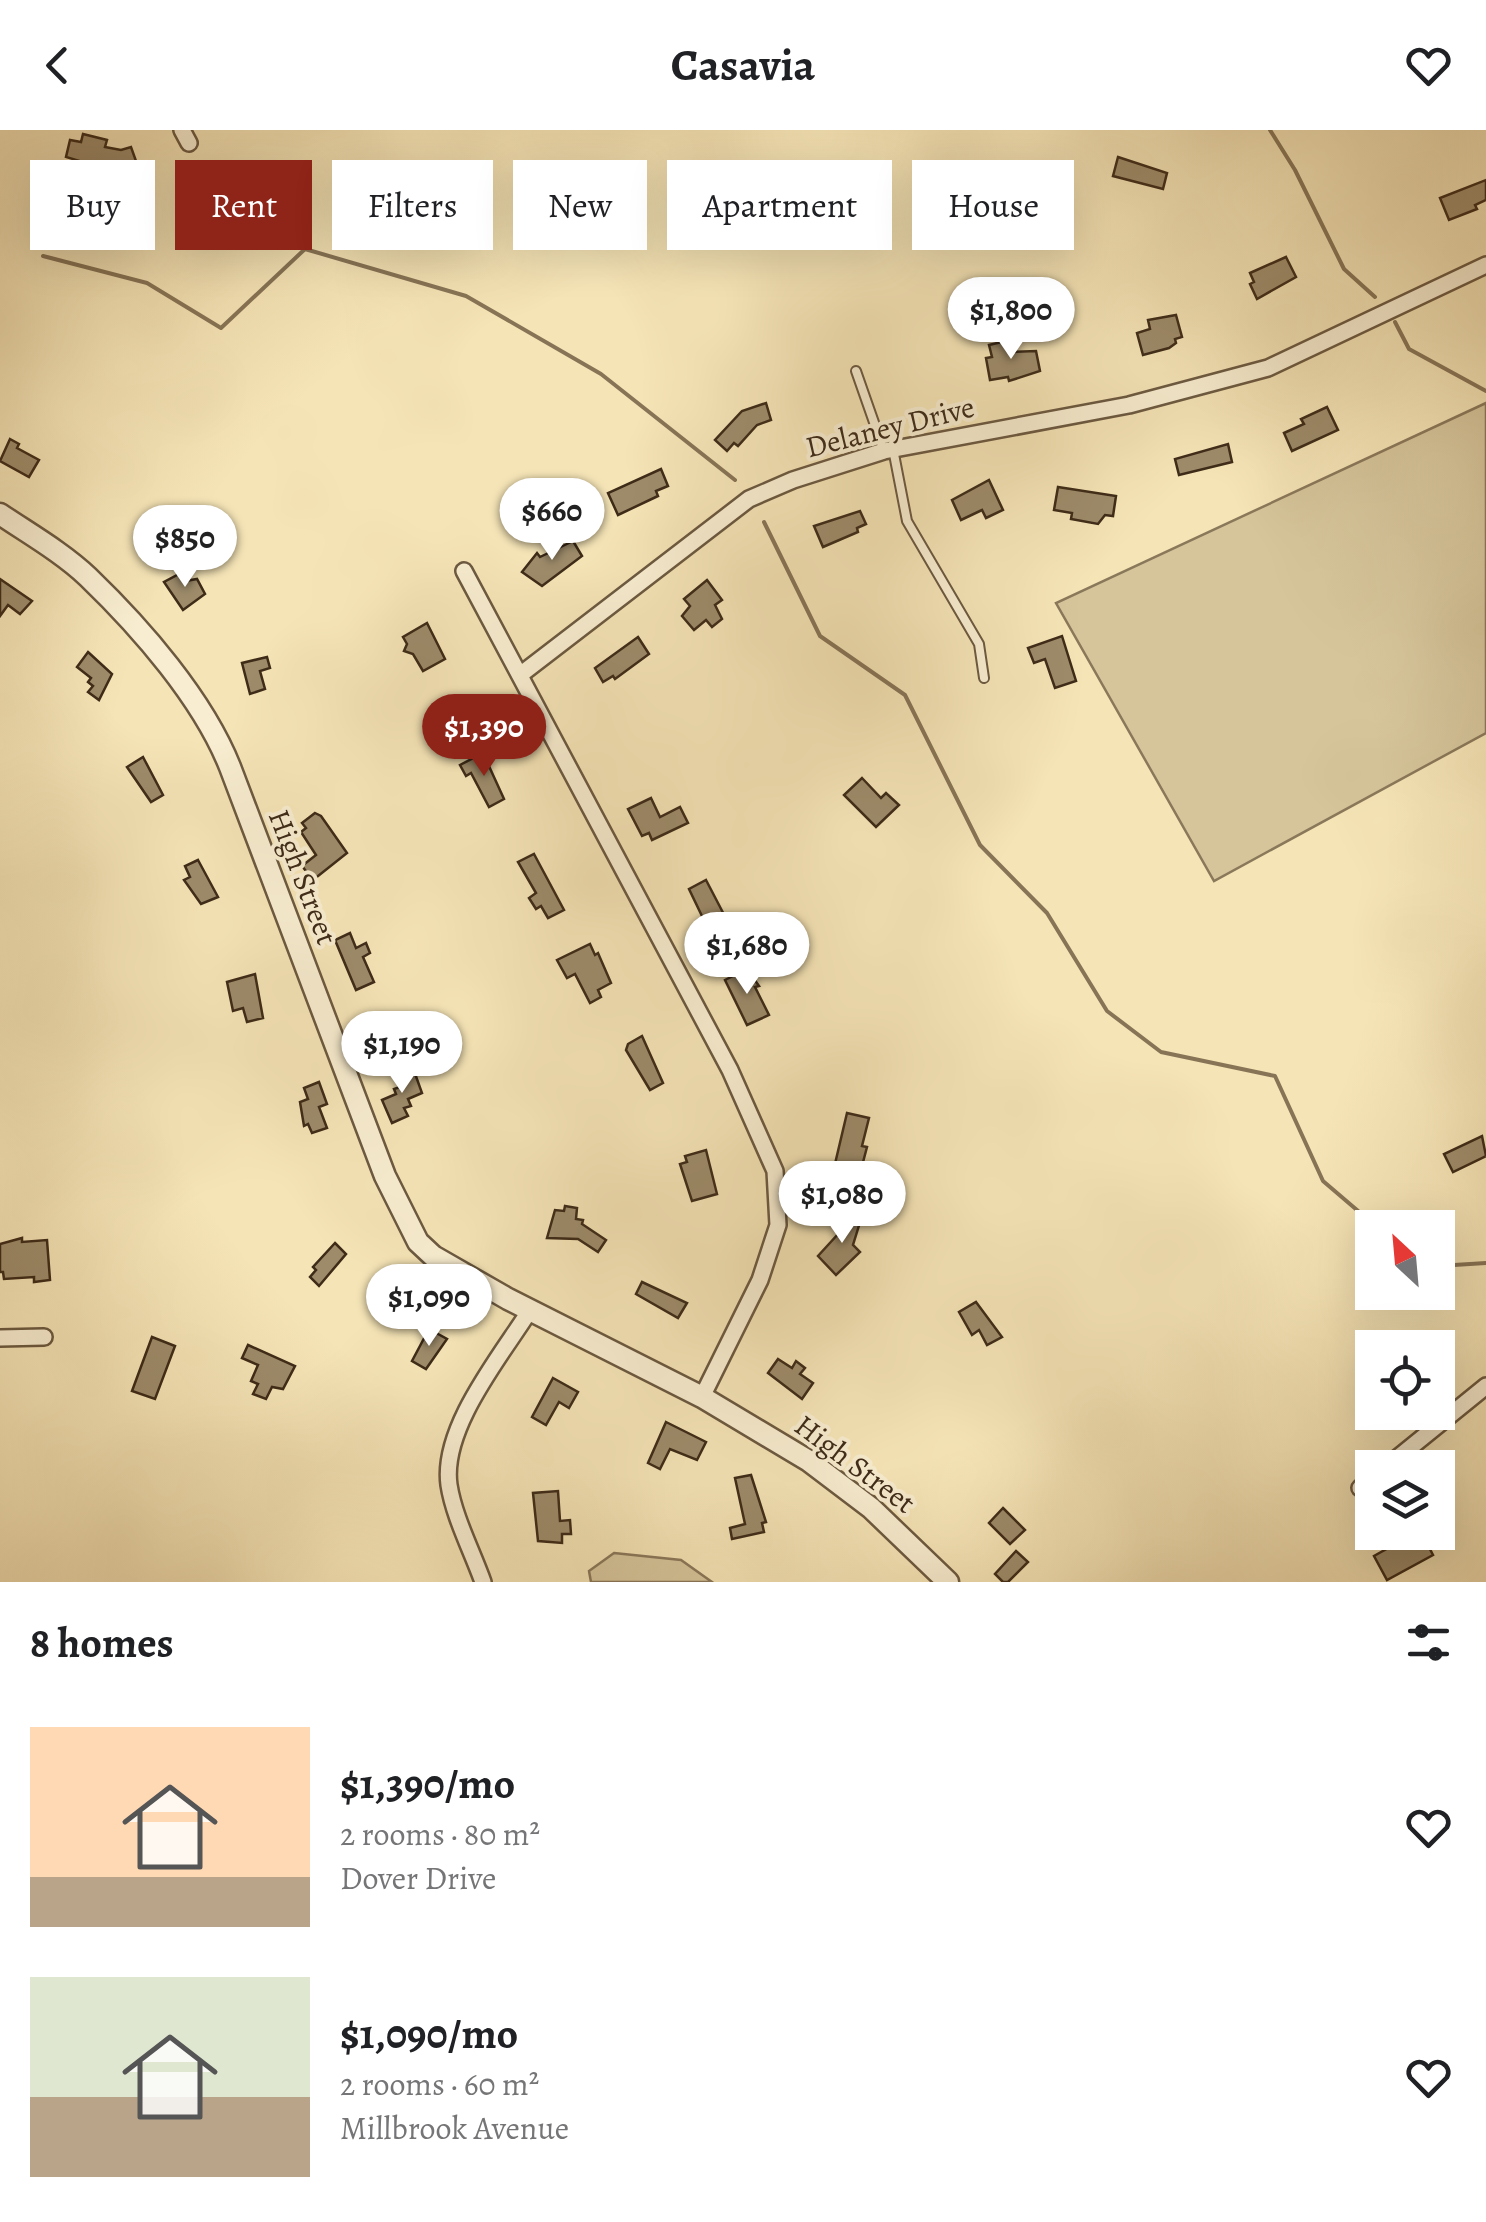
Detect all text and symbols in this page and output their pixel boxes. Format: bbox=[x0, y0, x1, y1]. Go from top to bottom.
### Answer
text: Casavia bbox=[671, 34, 815, 96]
icon: back bbox=[30, 38, 85, 93]
icon: heart bbox=[1401, 38, 1456, 93]
chip: Buy bbox=[30, 160, 155, 250]
chip: Rent bbox=[175, 160, 312, 250]
chip: Filters bbox=[332, 160, 493, 250]
chip: New bbox=[513, 160, 647, 250]
chip: Apartment bbox=[667, 160, 892, 250]
chip: House bbox=[912, 160, 1074, 250]
pin: $1,800 bbox=[930, 277, 1092, 362]
text: $1,800 bbox=[970, 287, 1052, 331]
street label: Delaney Drive bbox=[802, 387, 978, 467]
pin: $660 bbox=[493, 478, 611, 563]
text: $660 bbox=[522, 488, 582, 532]
pin: $850 bbox=[126, 505, 244, 590]
text: $850 bbox=[155, 515, 215, 559]
pin: $1,390 bbox=[403, 694, 565, 779]
text: $1,390 bbox=[444, 704, 524, 748]
street label: High Street bbox=[259, 804, 347, 950]
pin: $1,680 bbox=[666, 912, 828, 997]
text: $1,680 bbox=[706, 922, 788, 966]
pin: $1,190 bbox=[321, 1011, 483, 1096]
text: $1,190 bbox=[363, 1021, 441, 1065]
pin: $1,080 bbox=[761, 1161, 923, 1246]
text: $1,080 bbox=[801, 1171, 883, 1215]
north arrow bbox=[1355, 1210, 1455, 1310]
map controls bbox=[1355, 1210, 1455, 1550]
pin: $1,090 bbox=[348, 1264, 510, 1349]
text: $1,090 bbox=[388, 1274, 470, 1318]
button: locate bbox=[1355, 1330, 1455, 1430]
street label: High Street bbox=[786, 1405, 924, 1523]
button: layers bbox=[1355, 1450, 1455, 1550]
text: 8 homes bbox=[30, 1614, 174, 1671]
icon: filters bbox=[1401, 1615, 1456, 1670]
text: $1,390/mo bbox=[340, 1755, 515, 1812]
icon: home bbox=[110, 1767, 230, 1887]
icon: heart bbox=[1401, 1800, 1456, 1855]
text: 2 rooms · 80 m² bbox=[340, 1812, 540, 1856]
text: Dover Drive bbox=[340, 1856, 496, 1900]
text: $1,090/mo bbox=[340, 2005, 518, 2062]
icon: home bbox=[110, 2017, 230, 2137]
icon: heart bbox=[1401, 2050, 1456, 2105]
text: 2 rooms · 60 m² bbox=[340, 2062, 539, 2106]
text: Millbrook Avenue bbox=[340, 2106, 569, 2150]

